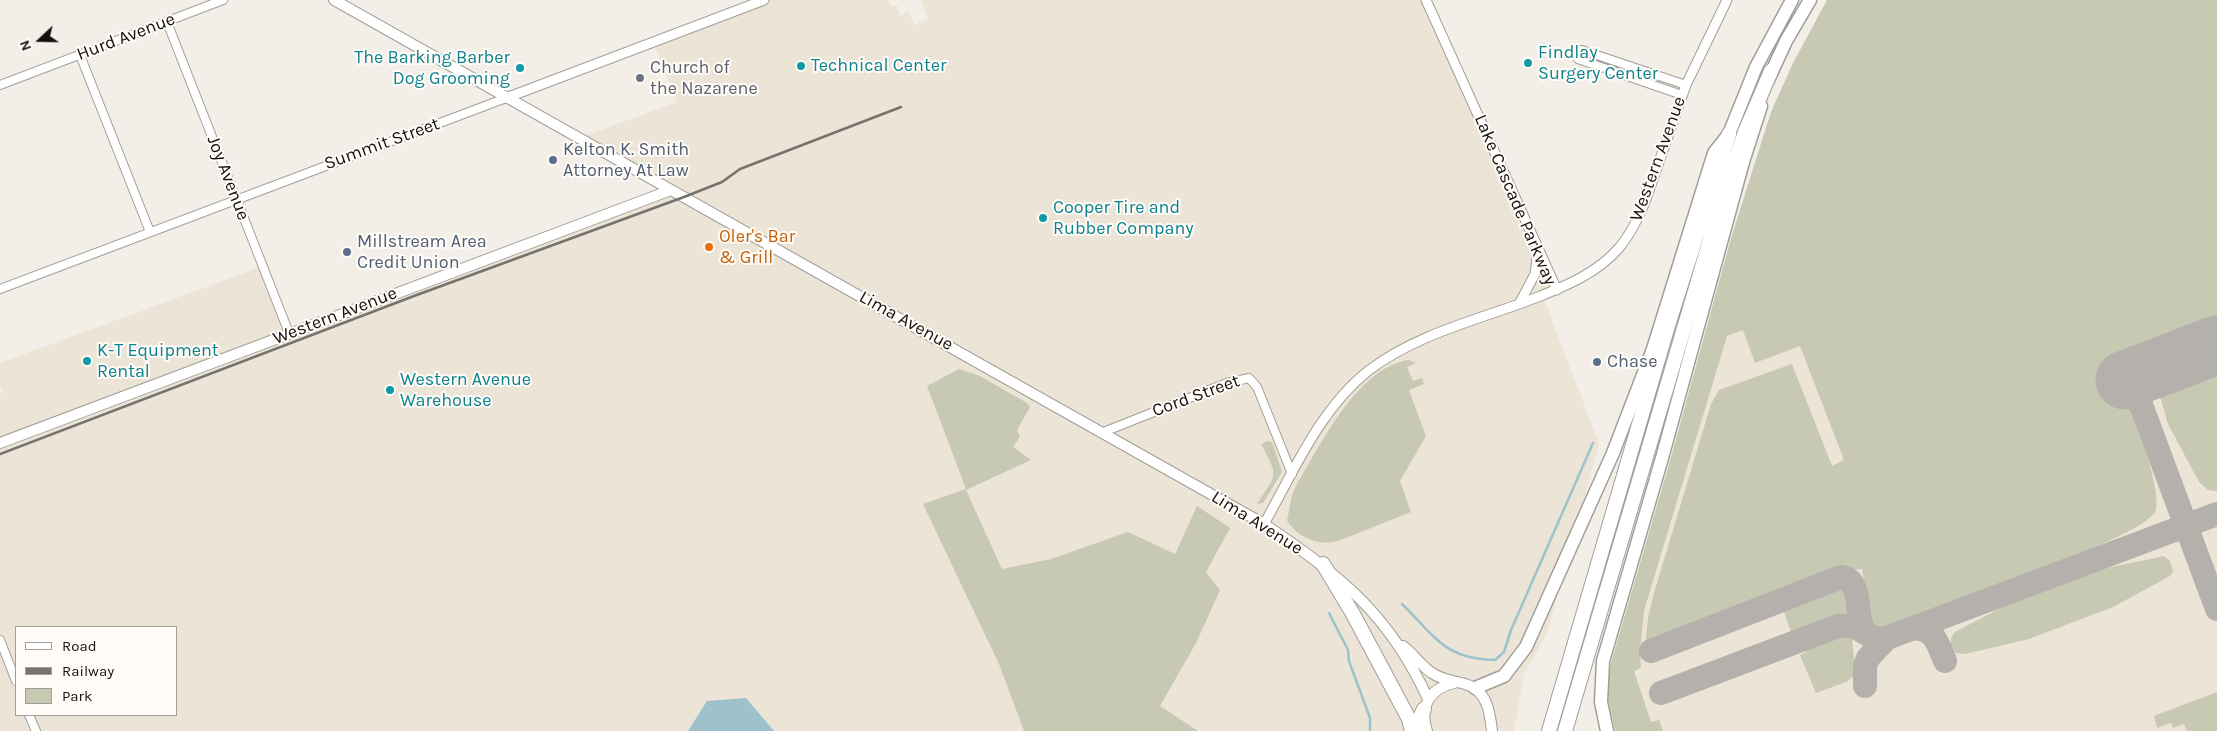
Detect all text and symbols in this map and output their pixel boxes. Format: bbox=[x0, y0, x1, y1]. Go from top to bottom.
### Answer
street label: Hurd Avenue bbox=[74, 8, 178, 66]
north arrow bbox=[15, 15, 65, 65]
text: N bbox=[16, 38, 35, 53]
place label: Findlay Surgery Center bbox=[1538, 42, 1658, 84]
place label: The Barking Barber Dog Grooming bbox=[354, 47, 510, 90]
place label: Technical Center bbox=[811, 55, 946, 77]
place label: Church of the Nazarene bbox=[650, 57, 758, 100]
marker: Findlay Surgery Center bbox=[1522, 57, 1534, 69]
marker: Technical Center bbox=[795, 60, 807, 72]
marker: The Barking Barber Dog Grooming bbox=[514, 62, 526, 74]
marker: Church of the Nazarene bbox=[634, 72, 646, 84]
street label: Western Avenue bbox=[1625, 94, 1691, 224]
street label: Lake Cascade Parkway bbox=[1469, 111, 1561, 289]
street label: Summit Street bbox=[321, 113, 443, 175]
street label: Joy Avenue bbox=[202, 133, 254, 223]
place label: Kelton K. Smith Attorney At Law bbox=[563, 139, 689, 182]
marker: Kelton K. Smith Attorney At Law bbox=[547, 154, 559, 166]
place label: Cooper Tire and Rubber Company bbox=[1053, 197, 1194, 240]
marker: Cooper Tire and Rubber Company bbox=[1037, 212, 1049, 224]
place label: Oler's Bar & Grill bbox=[719, 226, 795, 268]
place label: Millstream Area Credit Union bbox=[357, 231, 487, 274]
marker: Oler's Bar & Grill bbox=[703, 241, 715, 253]
marker: Millstream Area Credit Union bbox=[341, 246, 353, 258]
street label: Western Avenue bbox=[270, 282, 400, 350]
street label: Lima Avenue bbox=[855, 286, 957, 356]
place label: K-T Equipment Rental bbox=[97, 340, 219, 382]
place label: Chase bbox=[1607, 351, 1658, 373]
marker: K-T Equipment Rental bbox=[81, 355, 93, 367]
marker: Chase bbox=[1591, 356, 1603, 368]
place label: Western Avenue Warehouse bbox=[400, 369, 531, 412]
street label: Cord Street bbox=[1149, 370, 1243, 422]
marker: Western Avenue Warehouse bbox=[384, 384, 396, 396]
street label: Lima Avenue bbox=[1207, 486, 1307, 560]
legend bbox=[15, 626, 178, 716]
text: Road bbox=[62, 637, 97, 655]
text: Railway bbox=[62, 662, 114, 680]
text: Park bbox=[62, 687, 92, 705]

